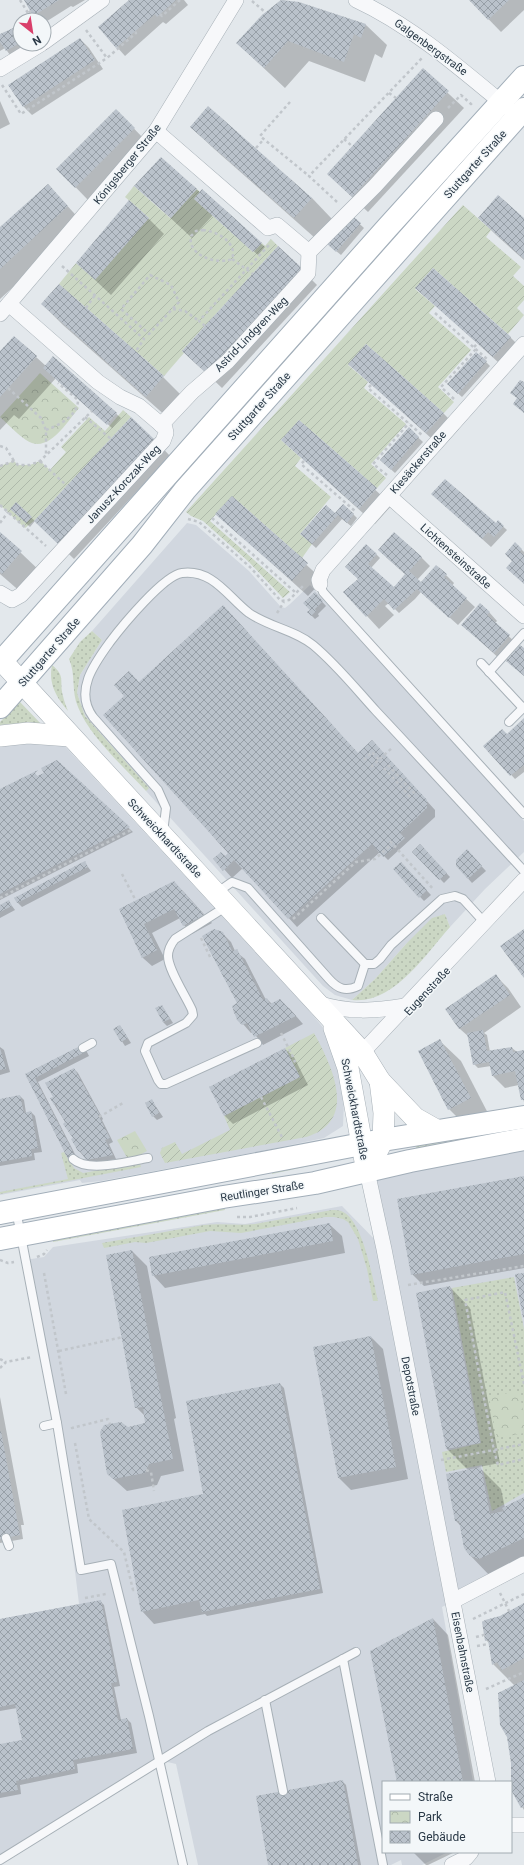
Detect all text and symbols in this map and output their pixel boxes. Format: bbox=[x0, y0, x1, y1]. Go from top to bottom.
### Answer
north arrow bbox=[12, 12, 52, 52]
street label: Galgenbergstraße bbox=[392, 17, 470, 78]
text: N bbox=[30, 33, 43, 48]
street label: Königsberger Straße bbox=[91, 121, 164, 207]
street label: Stuttgarter Straße bbox=[441, 127, 510, 201]
street label: Astrid-Lindgren-Weg bbox=[212, 294, 291, 375]
street label: Stuttgarter Straße bbox=[225, 369, 294, 443]
street label: Kiesäckerstraße bbox=[388, 428, 449, 496]
street label: Janusz-Korczak-Weg bbox=[84, 442, 163, 526]
street label: Lichtensteinstraße bbox=[418, 521, 494, 592]
street label: Stuttgarter Straße bbox=[16, 615, 83, 690]
street label: Schweickhardtstraße bbox=[125, 796, 205, 881]
street label: Eugenstraße bbox=[402, 964, 453, 1018]
street label: Schweickhardtstraße bbox=[338, 1057, 371, 1161]
street label: Reutlinger Straße bbox=[219, 1178, 305, 1204]
street label: Depotstraße bbox=[398, 1355, 423, 1417]
street label: Eisenbahnstraße bbox=[448, 1611, 477, 1694]
legend bbox=[382, 1781, 512, 1853]
text: Straße bbox=[418, 1790, 453, 1804]
text: Park bbox=[418, 1810, 443, 1824]
text: Gebäude bbox=[418, 1830, 466, 1844]

